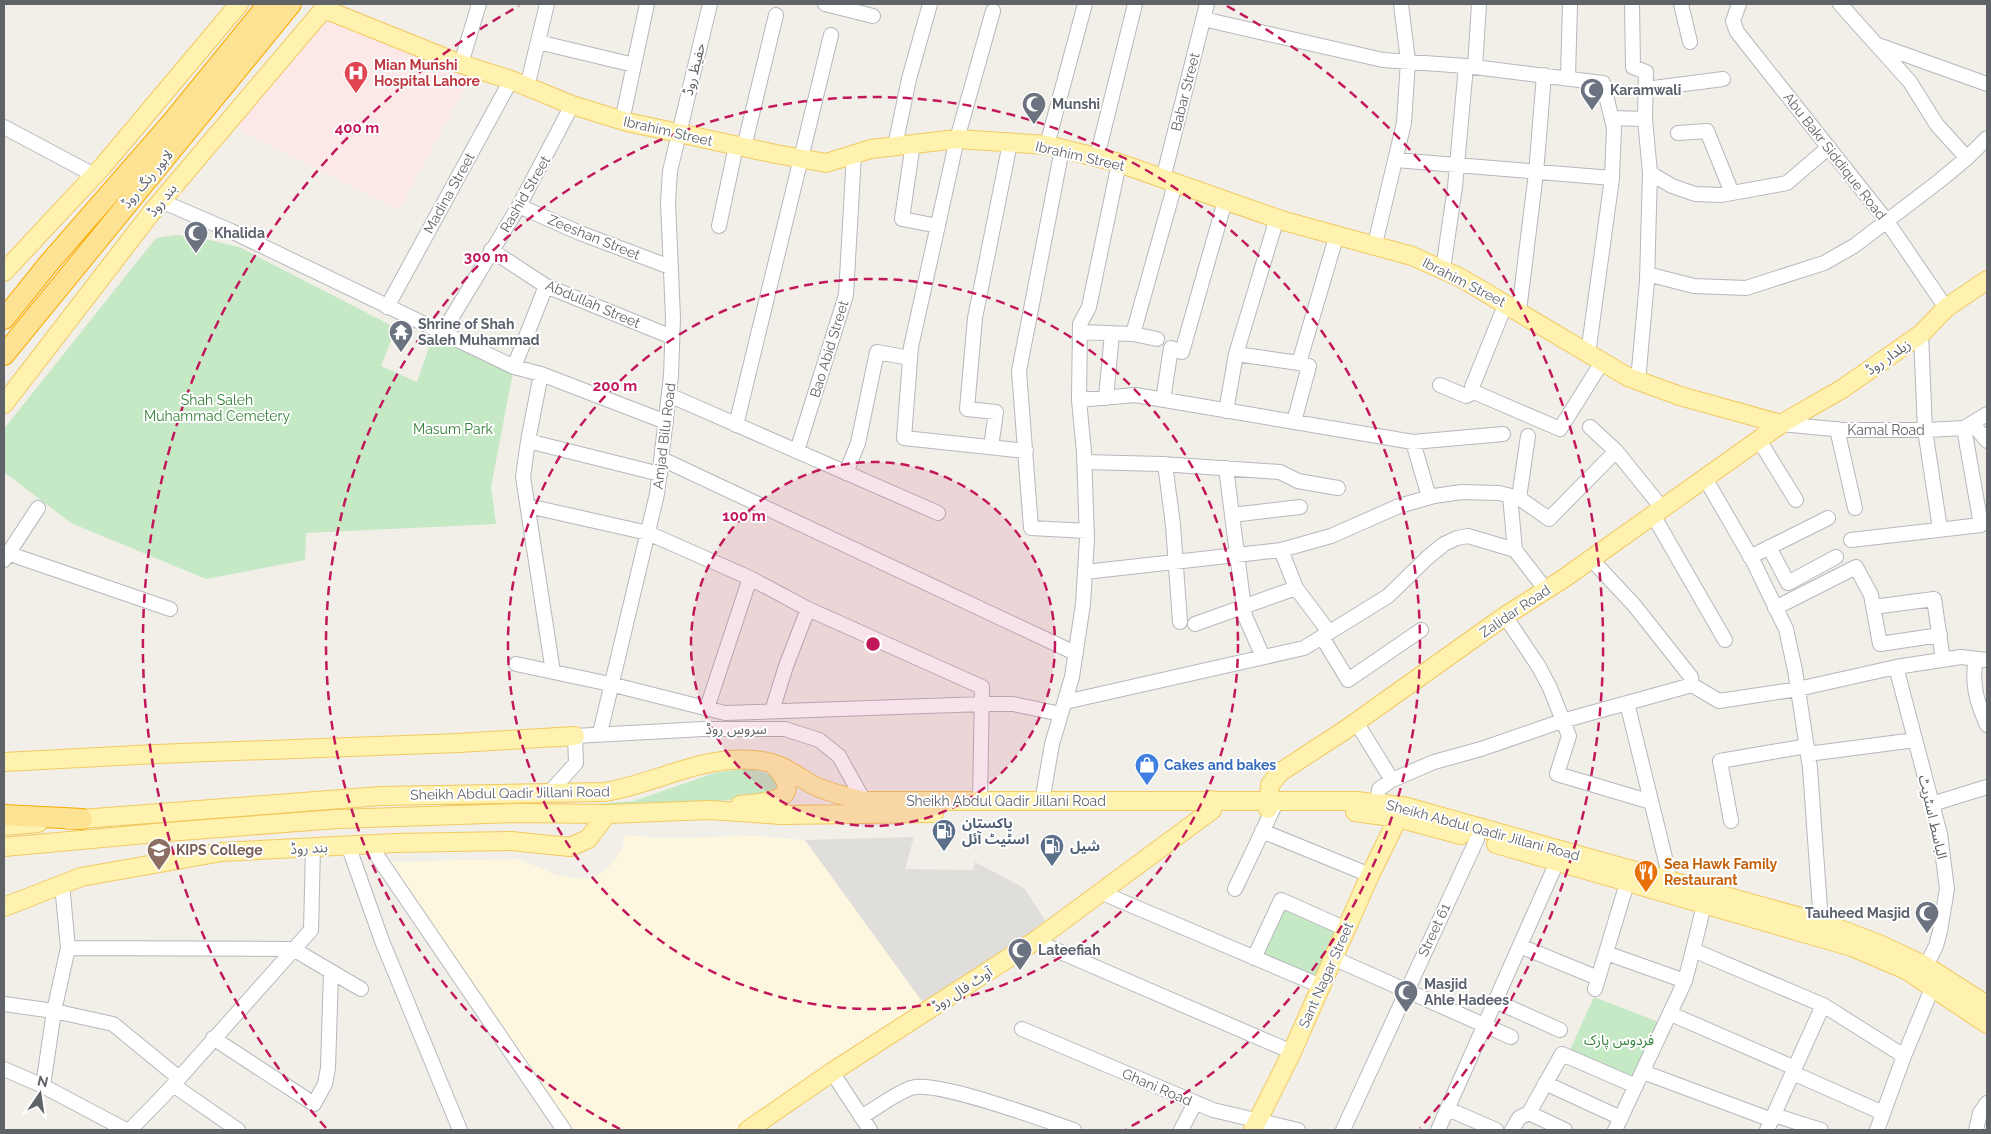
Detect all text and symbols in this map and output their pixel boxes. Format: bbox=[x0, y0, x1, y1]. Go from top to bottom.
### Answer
street label: حفیظ روڈ bbox=[680, 41, 709, 97]
street label: Babar Street bbox=[1168, 51, 1203, 133]
place label: Mian Munshi Hospital Lahore bbox=[374, 57, 480, 89]
hospital icon: Mian Munshi Hospital Lahore bbox=[343, 60, 369, 94]
mosque icon: Karamwali bbox=[1579, 77, 1605, 111]
place label: Karamwali bbox=[1610, 82, 1681, 98]
street label: Abu Bakr Siddique Road bbox=[1780, 89, 1890, 223]
mosque icon: Munshi bbox=[1021, 91, 1047, 125]
place label: Munshi bbox=[1052, 96, 1100, 112]
street label: Ibrahim Street bbox=[622, 113, 714, 149]
text: 400 m bbox=[335, 119, 379, 137]
street label: Ibrahim Street bbox=[1034, 138, 1126, 174]
street label: لاہور رنگ روڈ bbox=[118, 147, 177, 212]
street label: Madina Street bbox=[420, 150, 478, 236]
street label: Rashid Street bbox=[497, 153, 554, 235]
street label: بند روڈ bbox=[144, 180, 181, 220]
street label: Zeeshan Street bbox=[546, 211, 643, 263]
mosque icon: Khalida bbox=[183, 220, 209, 254]
place label: Khalida bbox=[214, 225, 265, 241]
text: 300 m bbox=[464, 248, 508, 266]
street label: Ibrahim Street bbox=[1420, 254, 1508, 310]
street label: Abdullah Street bbox=[543, 277, 643, 331]
street label: Bao Abid Street bbox=[807, 298, 851, 399]
place label: Shrine of Shah Saleh Muhammad bbox=[418, 316, 540, 348]
temple icon: Shrine of Shah Saleh Muhammad bbox=[388, 319, 414, 353]
street label: زیلدار روڈ bbox=[1863, 336, 1914, 379]
text: 200 m bbox=[593, 377, 637, 395]
street label: Amjad Bilu Road bbox=[650, 382, 678, 490]
park label: Shah Saleh Muhammad Cemetery bbox=[144, 392, 290, 424]
park label: Masum Park bbox=[413, 421, 494, 437]
street label: Kamal Road bbox=[1847, 422, 1925, 438]
text: 100 m bbox=[722, 507, 766, 525]
street label: Zalidar Road bbox=[1477, 582, 1553, 640]
centre of rings bbox=[864, 635, 882, 653]
street label: سروس روڈ bbox=[705, 721, 767, 738]
shop icon: Cakes and bakes bbox=[1134, 752, 1160, 786]
place label: Cakes and bakes bbox=[1164, 757, 1276, 773]
street label: الباسط اسٹریٹ bbox=[1915, 773, 1950, 861]
street label: Sheikh Abdul Qadir Jillani Road bbox=[410, 783, 610, 803]
street label: Sheikh Abdul Qadir Jillani Road bbox=[906, 793, 1106, 809]
street label: Sheikh Abdul Qadir Jillani Road bbox=[1384, 796, 1582, 864]
place label: پاکستان اسٹیٹ آئل bbox=[962, 815, 1029, 847]
fuel station icon: پاکستان اسٹیٹ آئل bbox=[931, 818, 957, 852]
fuel station icon: شیل bbox=[1039, 833, 1065, 867]
school or university icon: KIPS College bbox=[146, 837, 172, 871]
place label: شیل bbox=[1070, 838, 1100, 854]
street label: بند روڈ bbox=[290, 839, 329, 858]
place label: KIPS College bbox=[176, 842, 263, 858]
place label: Sea Hawk Family Restaurant bbox=[1664, 856, 1778, 888]
restaurant icon: Sea Hawk Family Restaurant bbox=[1633, 859, 1659, 893]
mosque icon: Tauheed Masjid bbox=[1914, 900, 1940, 934]
street label: Street 61 bbox=[1415, 901, 1453, 959]
place label: Tauheed Masjid bbox=[1805, 905, 1910, 921]
street label: Sant Nagar Street bbox=[1295, 919, 1357, 1030]
mosque icon: Lateefiah bbox=[1007, 937, 1033, 971]
place label: Lateefiah bbox=[1038, 942, 1101, 958]
street label: آوٹ فال روڈ bbox=[929, 963, 996, 1015]
place label: Masjid Ahle Hadees bbox=[1424, 976, 1509, 1008]
mosque icon: Masjid Ahle Hadees bbox=[1393, 979, 1419, 1013]
park label: فردوس پارک bbox=[1584, 1032, 1654, 1050]
street label: Ghani Road bbox=[1120, 1065, 1194, 1109]
north arrow bbox=[15, 1069, 65, 1119]
text: N bbox=[36, 1072, 50, 1090]

